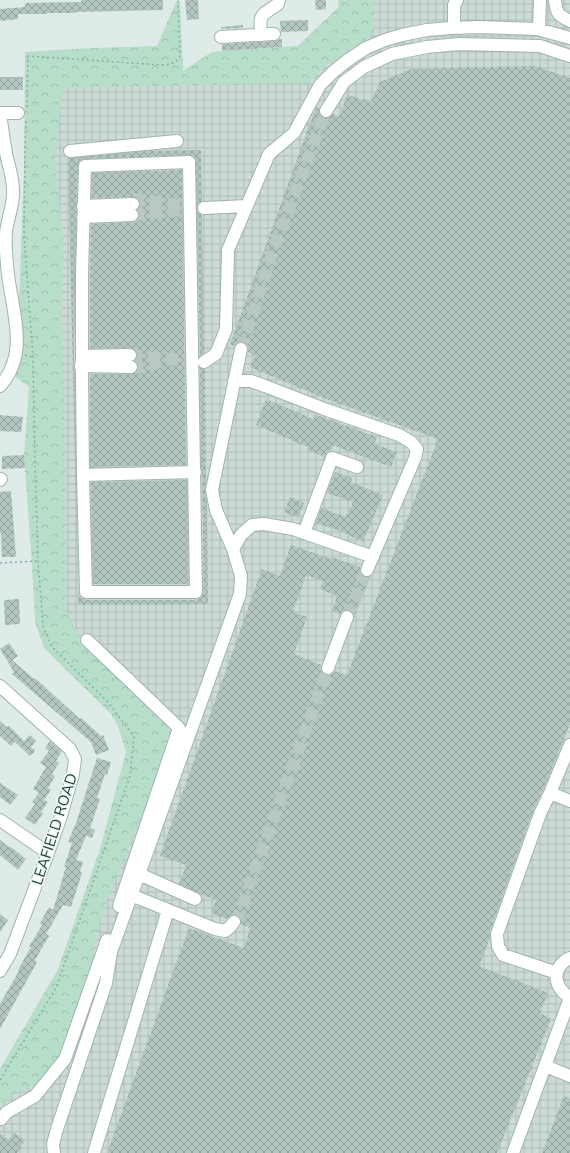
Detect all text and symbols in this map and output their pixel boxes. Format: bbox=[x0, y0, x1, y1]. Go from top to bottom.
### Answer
street label: LEAFIELD ROAD bbox=[27, 771, 81, 887]

